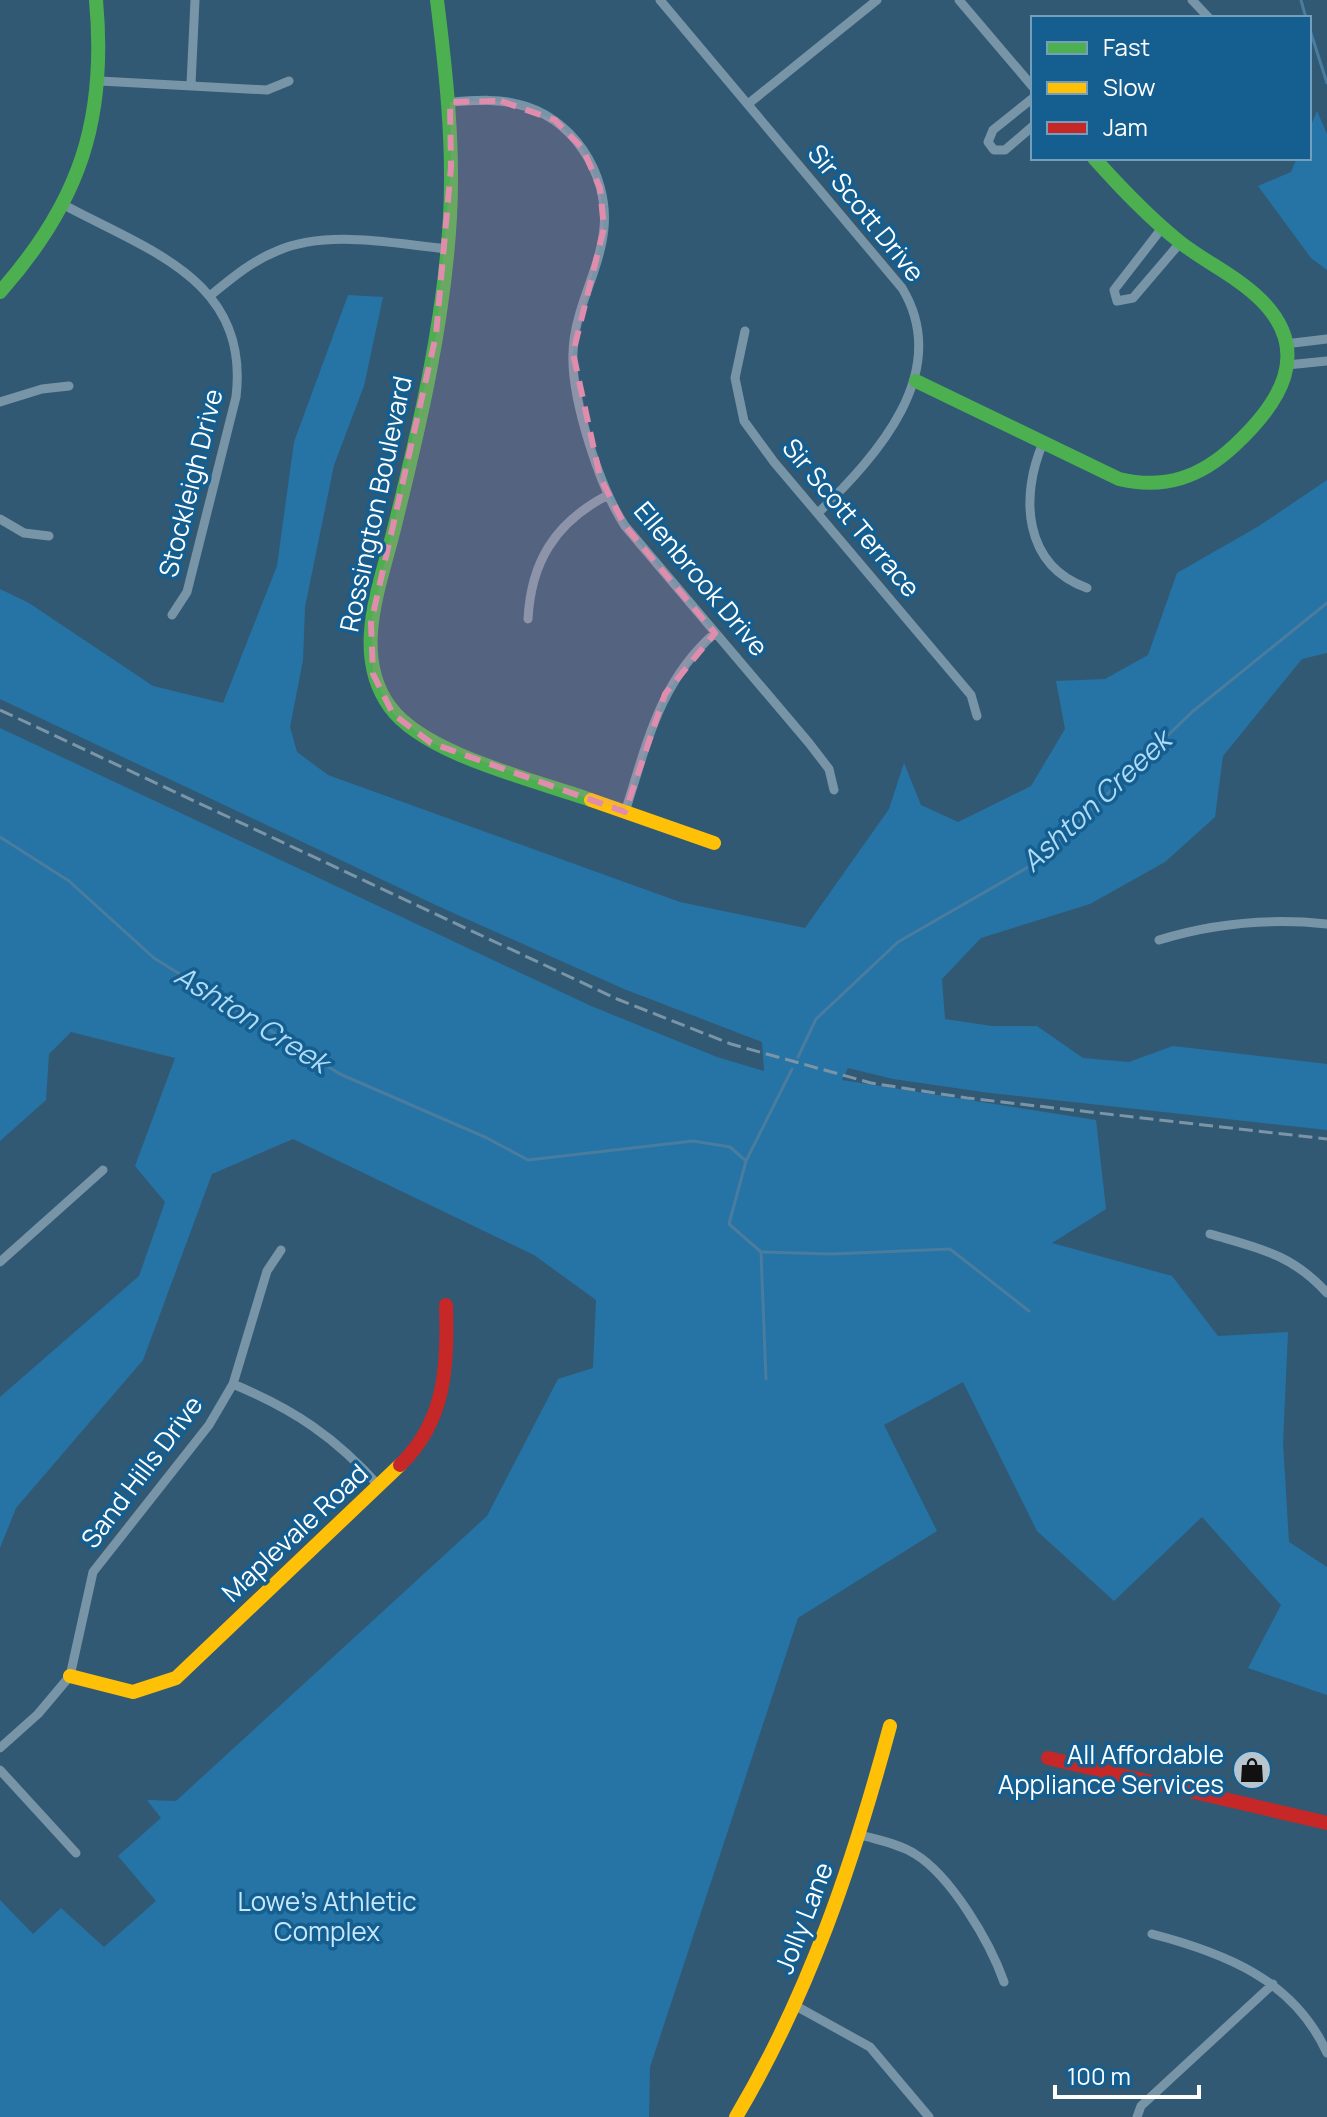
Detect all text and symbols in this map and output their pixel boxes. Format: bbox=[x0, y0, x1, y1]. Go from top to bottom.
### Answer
legend bbox=[1031, 16, 1311, 160]
text: Fast bbox=[1103, 30, 1150, 63]
text: Slow bbox=[1103, 70, 1156, 103]
text: Jam bbox=[1103, 110, 1148, 143]
street label: Sir Scott Drive bbox=[800, 136, 933, 289]
street label: Rossington Boulevard bbox=[330, 373, 420, 635]
street label: Stockleigh Drive bbox=[149, 385, 231, 581]
street label: Sir Scott Terrace bbox=[775, 430, 929, 604]
street label: Ellenbrook Drive bbox=[626, 493, 777, 663]
water label: Ashton Creeek bbox=[1012, 718, 1181, 879]
water label: Ashton Creek bbox=[168, 956, 340, 1083]
street label: Sand Hills Drive bbox=[72, 1388, 210, 1555]
street label: Maplevale Road bbox=[214, 1455, 375, 1609]
place label: All Affordable Appliance Services bbox=[998, 1736, 1224, 1802]
shop icon: All Affordable Appliance Services bbox=[1231, 1749, 1273, 1791]
street label: Jolly Lane bbox=[765, 1857, 841, 1979]
park label: Lowe's Athletic Complex bbox=[237, 1883, 417, 1949]
scale bar bbox=[1055, 2049, 1199, 2099]
text: 100 m bbox=[1067, 2059, 1131, 2092]

